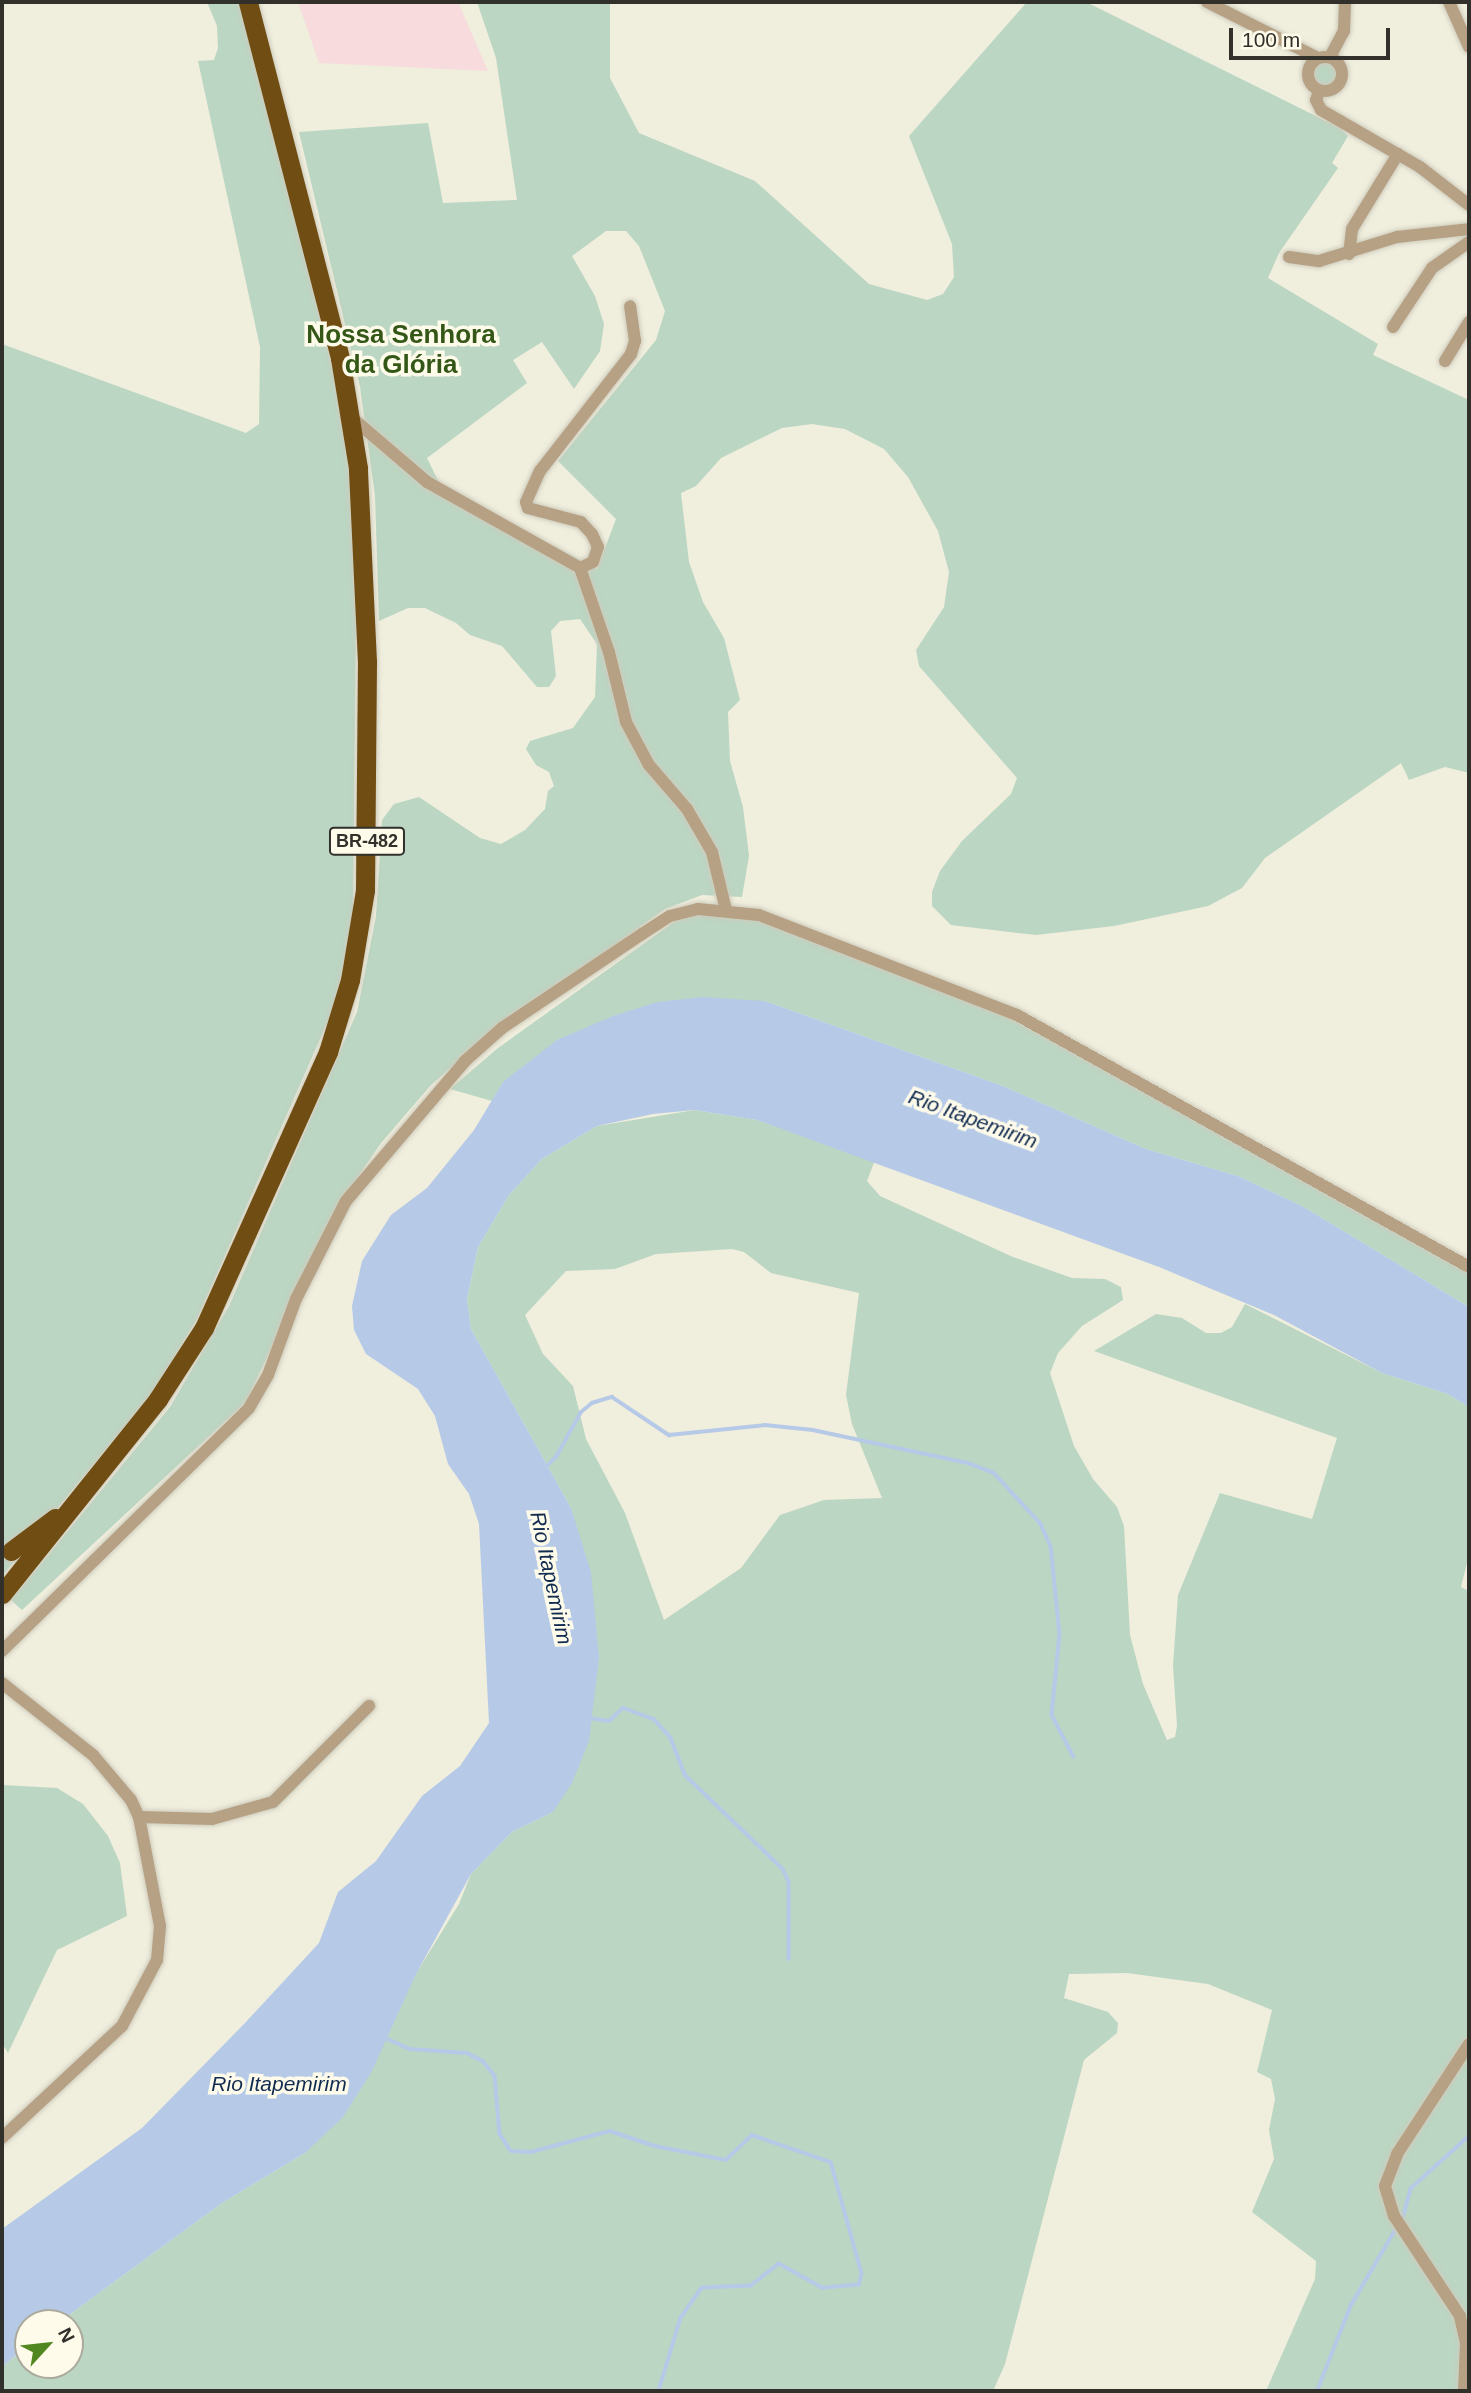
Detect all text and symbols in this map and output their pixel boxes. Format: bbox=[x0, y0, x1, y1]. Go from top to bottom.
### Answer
scale bar bbox=[1233, 14, 1394, 58]
text: 100 m bbox=[1242, 28, 1300, 51]
district label: Nossa Senhora da Glória bbox=[306, 319, 496, 380]
road number: BR-482 bbox=[328, 826, 406, 856]
water label: Rio Itapemirim bbox=[905, 1084, 1041, 1154]
water label: Rio Itapemirim bbox=[525, 1509, 577, 1647]
water label: Rio Itapemirim bbox=[211, 2071, 347, 2097]
north arrow bbox=[14, 2309, 84, 2379]
text: N bbox=[54, 2324, 79, 2346]

